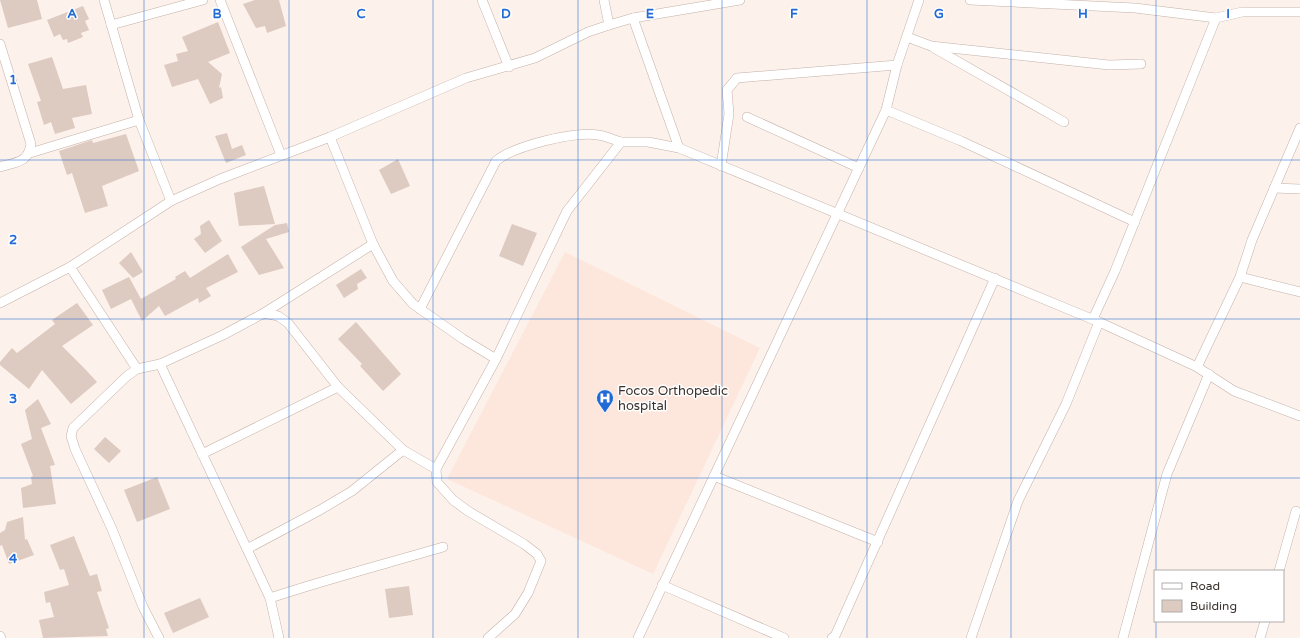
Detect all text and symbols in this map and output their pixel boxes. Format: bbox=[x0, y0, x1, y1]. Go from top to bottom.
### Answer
text: A bbox=[67, 6, 77, 22]
text: B bbox=[212, 6, 222, 22]
text: C bbox=[356, 6, 366, 22]
text: D bbox=[501, 6, 511, 22]
text: E bbox=[646, 6, 654, 22]
text: F bbox=[790, 6, 798, 22]
text: G bbox=[934, 6, 944, 22]
text: H bbox=[1078, 6, 1088, 22]
text: I bbox=[1226, 6, 1230, 22]
text: 1 bbox=[9, 72, 17, 88]
text: 2 bbox=[9, 232, 17, 248]
place label: Focos Orthopedic hospital bbox=[618, 383, 728, 414]
hospital icon: Focos Orthopedic hospital bbox=[595, 388, 615, 413]
text: 3 bbox=[9, 391, 17, 407]
text: 4 bbox=[9, 551, 18, 567]
legend bbox=[1154, 570, 1284, 622]
text: Road bbox=[1190, 579, 1220, 593]
text: Building bbox=[1190, 599, 1237, 613]

